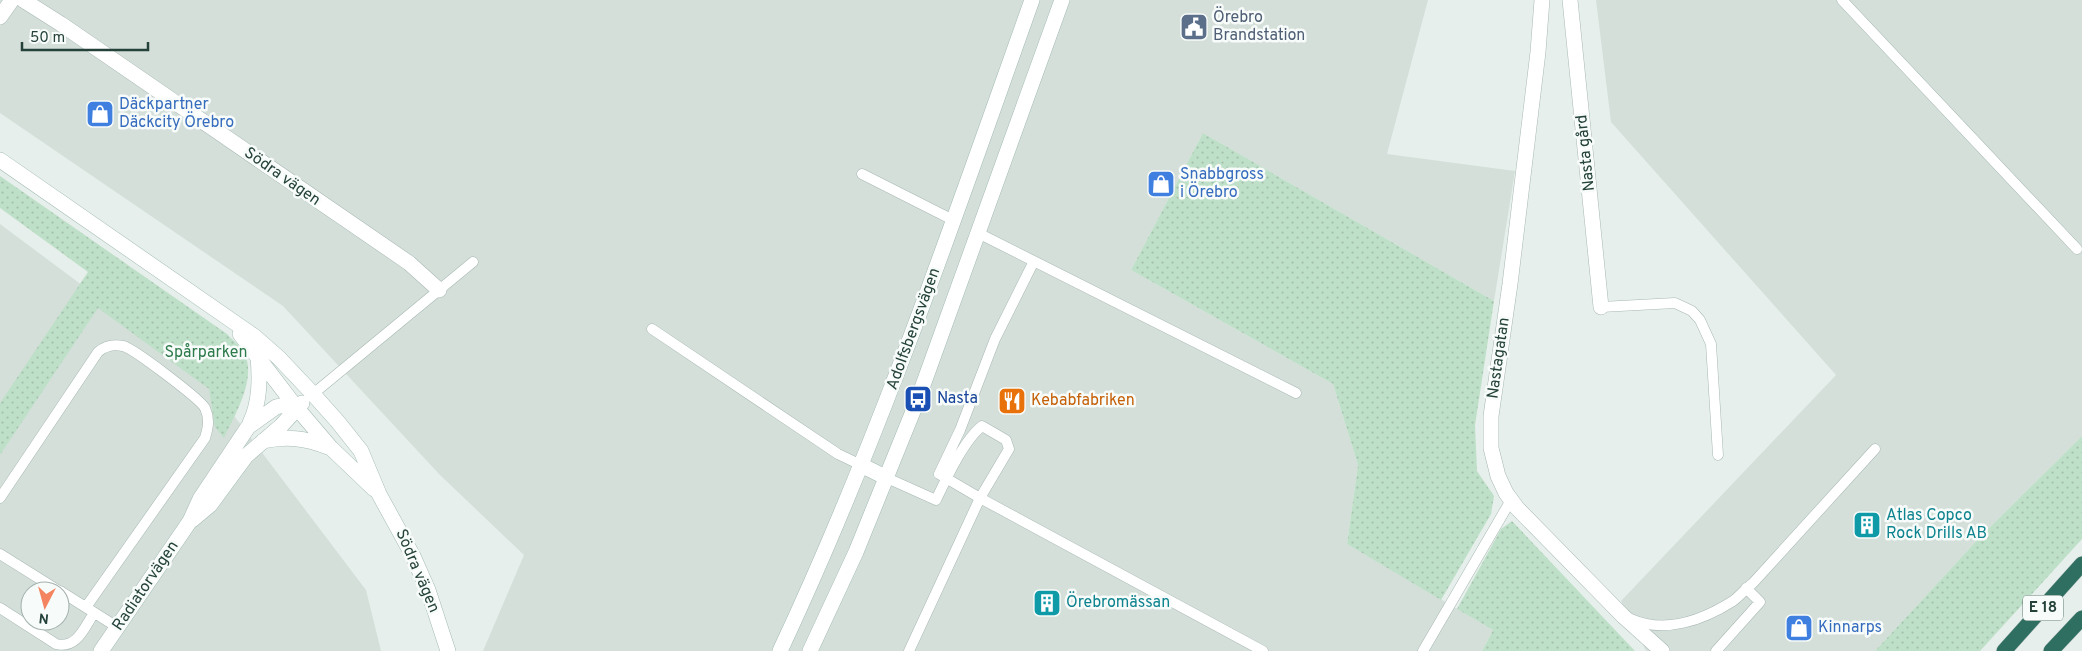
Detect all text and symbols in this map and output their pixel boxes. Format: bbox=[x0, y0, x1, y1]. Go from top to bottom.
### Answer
place label: Örebro Brandstation bbox=[1213, 6, 1305, 46]
public building icon: Örebro Brandstation bbox=[1179, 12, 1209, 42]
scale bar bbox=[22, 20, 149, 52]
text: 50 m bbox=[30, 29, 65, 48]
place label: Däckpartner Däckcity Örebro bbox=[119, 95, 234, 133]
shop icon: Däckpartner Däckcity Örebro bbox=[85, 99, 115, 129]
street label: Nasta gård bbox=[1572, 114, 1600, 192]
street label: Södra vägen bbox=[240, 143, 324, 211]
place label: Snabbgross i Örebro bbox=[1180, 165, 1264, 203]
shop icon: Snabbgross i Örebro bbox=[1146, 169, 1176, 199]
street label: Adolfsbergsvägen bbox=[883, 265, 945, 393]
street label: Nastagatan bbox=[1483, 316, 1515, 400]
park label: Spårparken bbox=[164, 343, 248, 363]
bus stop icon: Nasta bbox=[903, 384, 933, 414]
restaurant icon: Kebabfabriken bbox=[997, 386, 1027, 416]
place label: Nasta bbox=[937, 389, 978, 409]
place label: Kebabfabriken bbox=[1031, 391, 1135, 411]
place label: Atlas Copco Rock Drills AB bbox=[1886, 506, 1987, 544]
building icon: Atlas Copco Rock Drills AB bbox=[1852, 510, 1882, 540]
street label: Södra vägen bbox=[390, 526, 444, 616]
street label: Radiatorvägen bbox=[109, 537, 183, 635]
north arrow bbox=[20, 581, 70, 631]
building icon: Örebromässan bbox=[1032, 588, 1062, 618]
place label: Örebromässan bbox=[1066, 591, 1170, 613]
road number: E 18 bbox=[2023, 596, 2063, 620]
text: N bbox=[38, 608, 50, 626]
shop icon: Kinnarps bbox=[1784, 613, 1814, 643]
place label: Kinnarps bbox=[1818, 618, 1882, 638]

